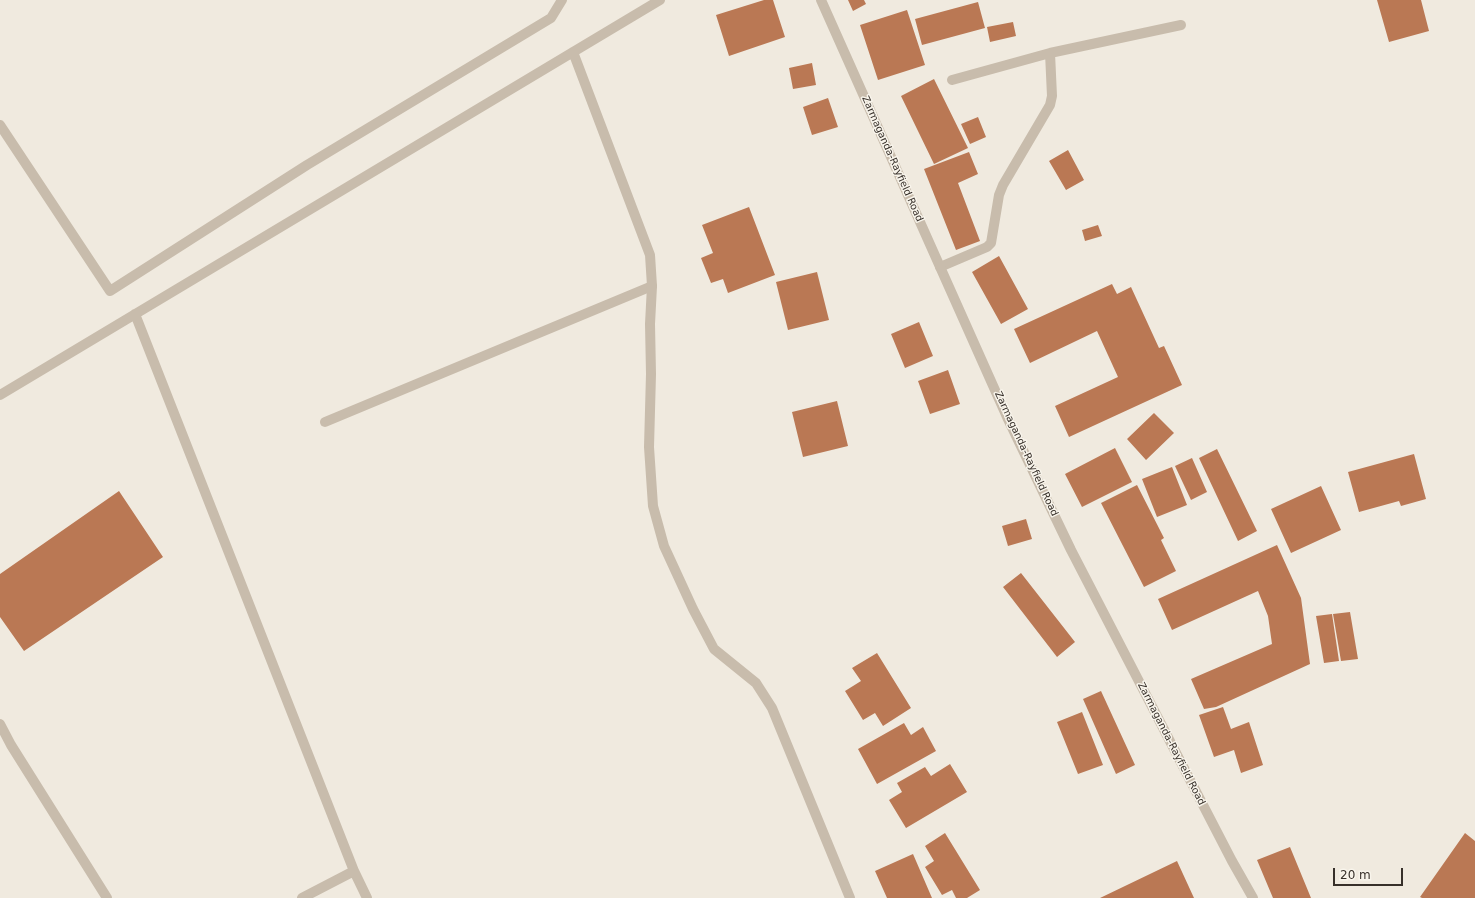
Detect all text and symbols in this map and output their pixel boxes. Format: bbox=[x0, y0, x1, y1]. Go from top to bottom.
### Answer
street label: Zarmaganda-Rayfield Road bbox=[859, 94, 925, 224]
street label: Zarmaganda-Rayfield Road bbox=[992, 390, 1060, 518]
street label: Zarmaganda-Rayfield Road bbox=[1135, 681, 1207, 807]
scale bar bbox=[1335, 860, 1405, 886]
text: 20 m bbox=[1340, 868, 1371, 882]

